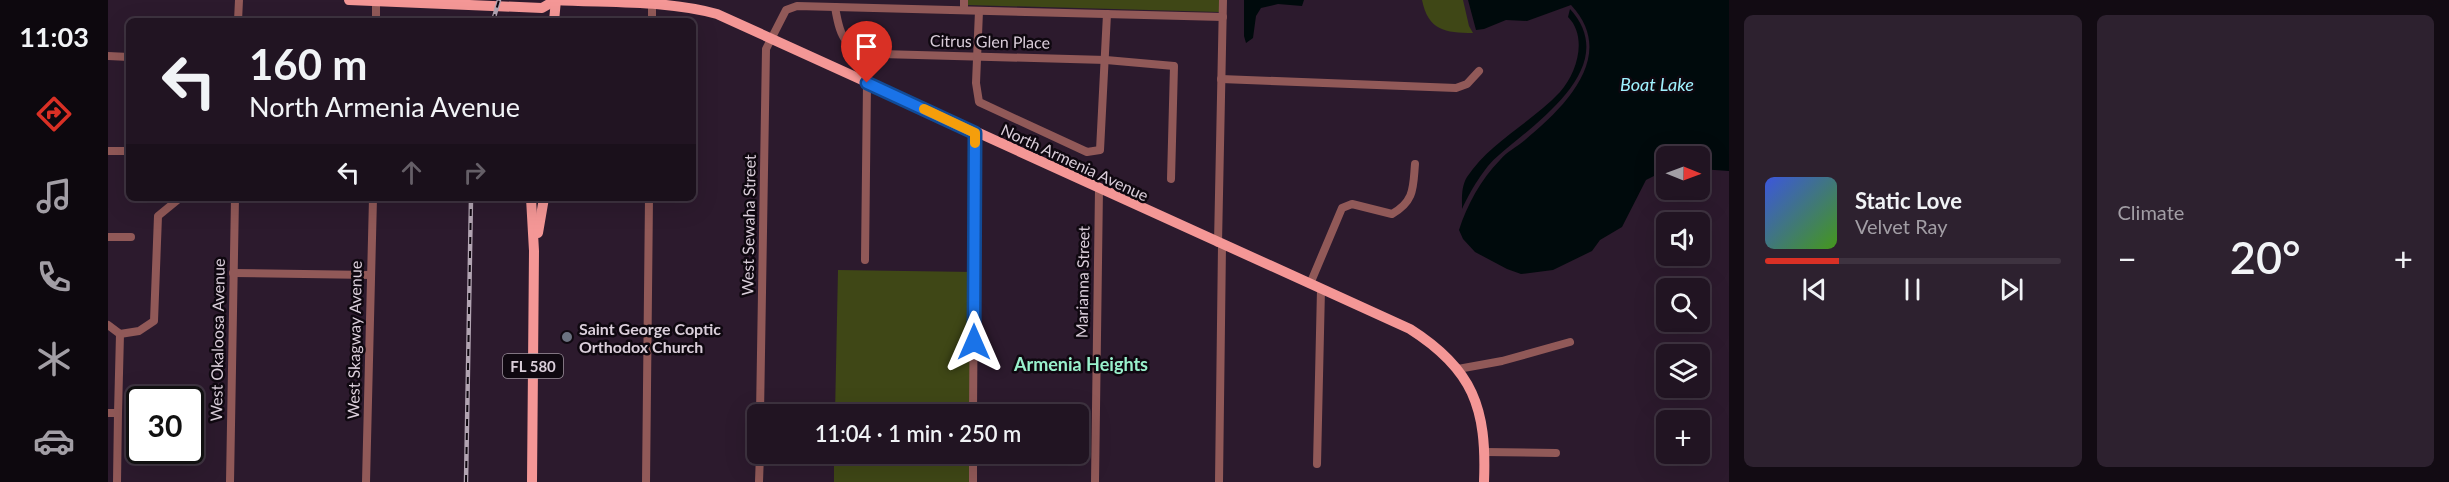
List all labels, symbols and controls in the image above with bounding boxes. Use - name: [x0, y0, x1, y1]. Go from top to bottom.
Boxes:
- text: 11:03: [19, 20, 89, 53]
- pin: [841, 21, 892, 83]
- icon: arrive: [850, 30, 883, 63]
- street label: Citrus Glen Place: [930, 30, 1050, 52]
- text: 160 m: [249, 39, 367, 89]
- icon: left: [150, 42, 228, 120]
- water label: Boat Lake: [1620, 73, 1694, 95]
- text: North Armenia Avenue: [249, 90, 520, 123]
- icon: directions: [33, 93, 75, 135]
- street label: North Armenia Avenue: [998, 119, 1152, 205]
- north arrow: [1656, 146, 1710, 200]
- map controls: [1656, 146, 1710, 464]
- street label: West Sewaha Street: [737, 154, 759, 296]
- icon: left: [332, 156, 365, 189]
- icon: ahead: [395, 156, 428, 189]
- icon: right: [458, 156, 491, 189]
- icon: music: [33, 175, 75, 217]
- text: Static Love: [1855, 187, 1962, 214]
- text: Climate: [2118, 200, 2184, 224]
- button: sound: [1656, 212, 1710, 266]
- text: Velvet Ray: [1855, 214, 1948, 238]
- street label: Marianna Street: [1072, 225, 1092, 338]
- text: 20°: [2230, 230, 2301, 284]
- text: −: [2118, 238, 2137, 278]
- text: +: [2394, 238, 2413, 278]
- icon: phone: [33, 256, 75, 298]
- street label: West Okaloosa Avenue: [206, 258, 228, 422]
- street label: West Skagway Avenue: [343, 261, 365, 419]
- icon: previous: [1798, 273, 1831, 306]
- icon: pause: [1896, 273, 1929, 306]
- icon: next: [1995, 273, 2028, 306]
- button: search: [1656, 278, 1710, 332]
- position arrow: [942, 310, 1006, 374]
- place label: Saint George Coptic Orthodox Church: [579, 319, 721, 356]
- marker: Saint George Coptic Orthodox Church: [560, 330, 574, 344]
- icon: climate: [33, 338, 75, 380]
- button: layers: [1656, 344, 1710, 398]
- district label: Armenia Heights: [1013, 353, 1148, 375]
- road number: FL 580: [503, 354, 563, 378]
- speed limit sign: 30: [126, 386, 204, 464]
- button: +: [1656, 410, 1710, 464]
- icon: car: [33, 420, 75, 462]
- text: 11:04 · 1 min · 250 m: [815, 420, 1021, 447]

